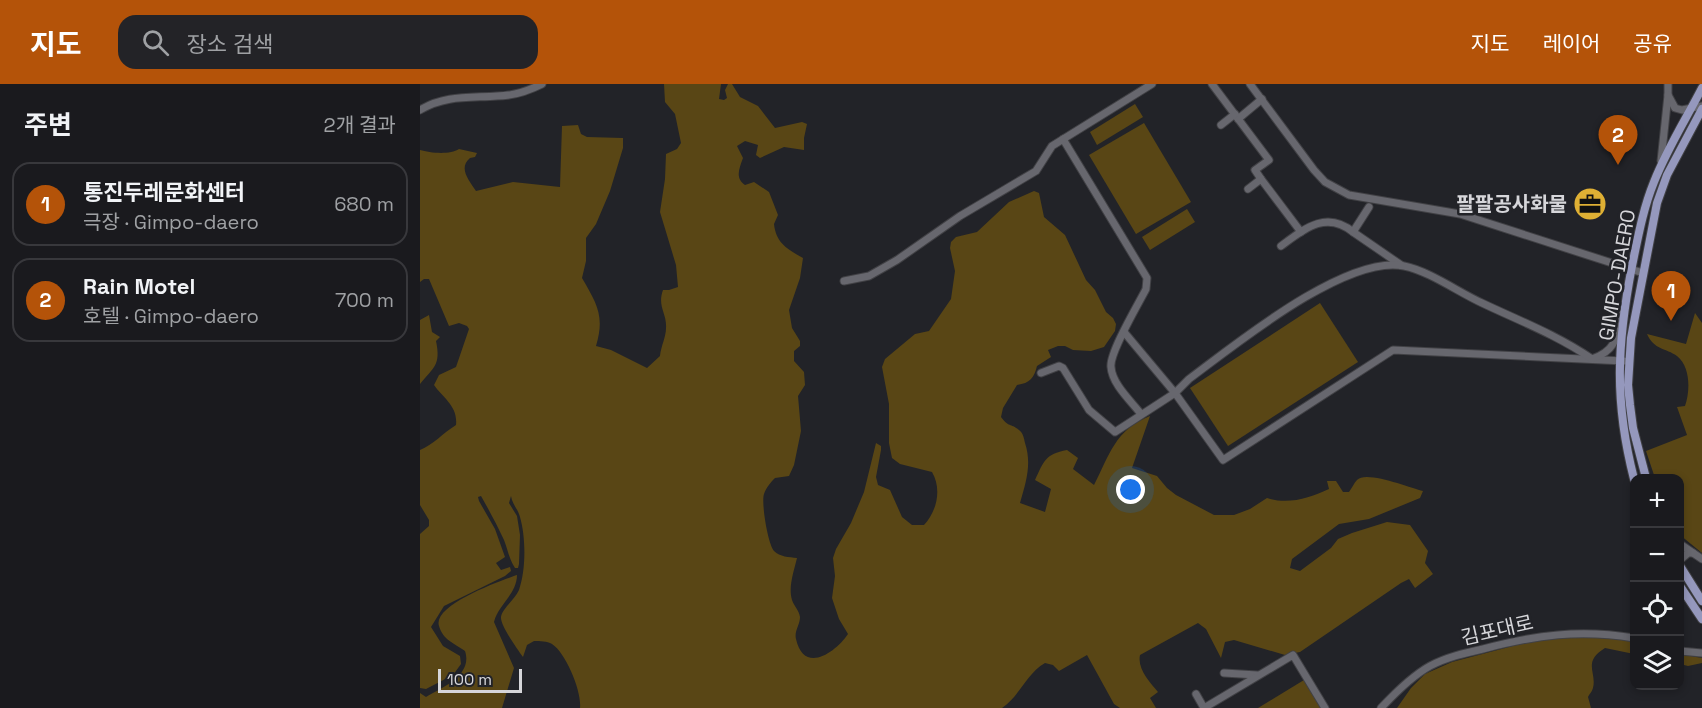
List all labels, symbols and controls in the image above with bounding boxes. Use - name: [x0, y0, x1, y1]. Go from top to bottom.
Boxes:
- search box: [118, 15, 538, 69]
- text: 지도: [30, 26, 82, 62]
- icon: search: [139, 26, 172, 59]
- text: 장소 검색: [187, 30, 273, 58]
- text: 지도: [1471, 30, 1509, 57]
- text: 레이어: [1542, 30, 1600, 57]
- text: 공유: [1633, 30, 1672, 57]
- text: 주변: [24, 108, 72, 142]
- text: 2개 결과: [324, 112, 396, 138]
- pin: 2: [1598, 116, 1638, 165]
- text: 통진두레문화센터: [83, 178, 245, 206]
- office icon: 팔팔공사화물: [1572, 186, 1608, 222]
- text: 1: [41, 191, 50, 217]
- text: 680 m: [334, 191, 394, 217]
- place label: 팔팔공사화물: [1457, 191, 1567, 217]
- street label: GIMPO-DAERO: [1593, 207, 1641, 343]
- text: 극장 · Gimpo-daero: [83, 209, 259, 235]
- text: Rain Motel: [83, 272, 195, 300]
- pin: 1: [1652, 272, 1690, 321]
- text: 2: [40, 287, 51, 313]
- text: 700 m: [335, 287, 394, 313]
- text: 호텔 · Gimpo-daero: [83, 303, 259, 329]
- map controls: [1630, 474, 1684, 690]
- button: +: [1630, 474, 1684, 528]
- your location: [1116, 475, 1145, 504]
- button: −: [1630, 528, 1684, 582]
- button: locate: [1630, 582, 1684, 636]
- street label: 김포대로: [1458, 609, 1536, 651]
- button: layers: [1630, 636, 1684, 690]
- scale bar: [438, 666, 522, 694]
- text: 100 m: [447, 669, 492, 690]

